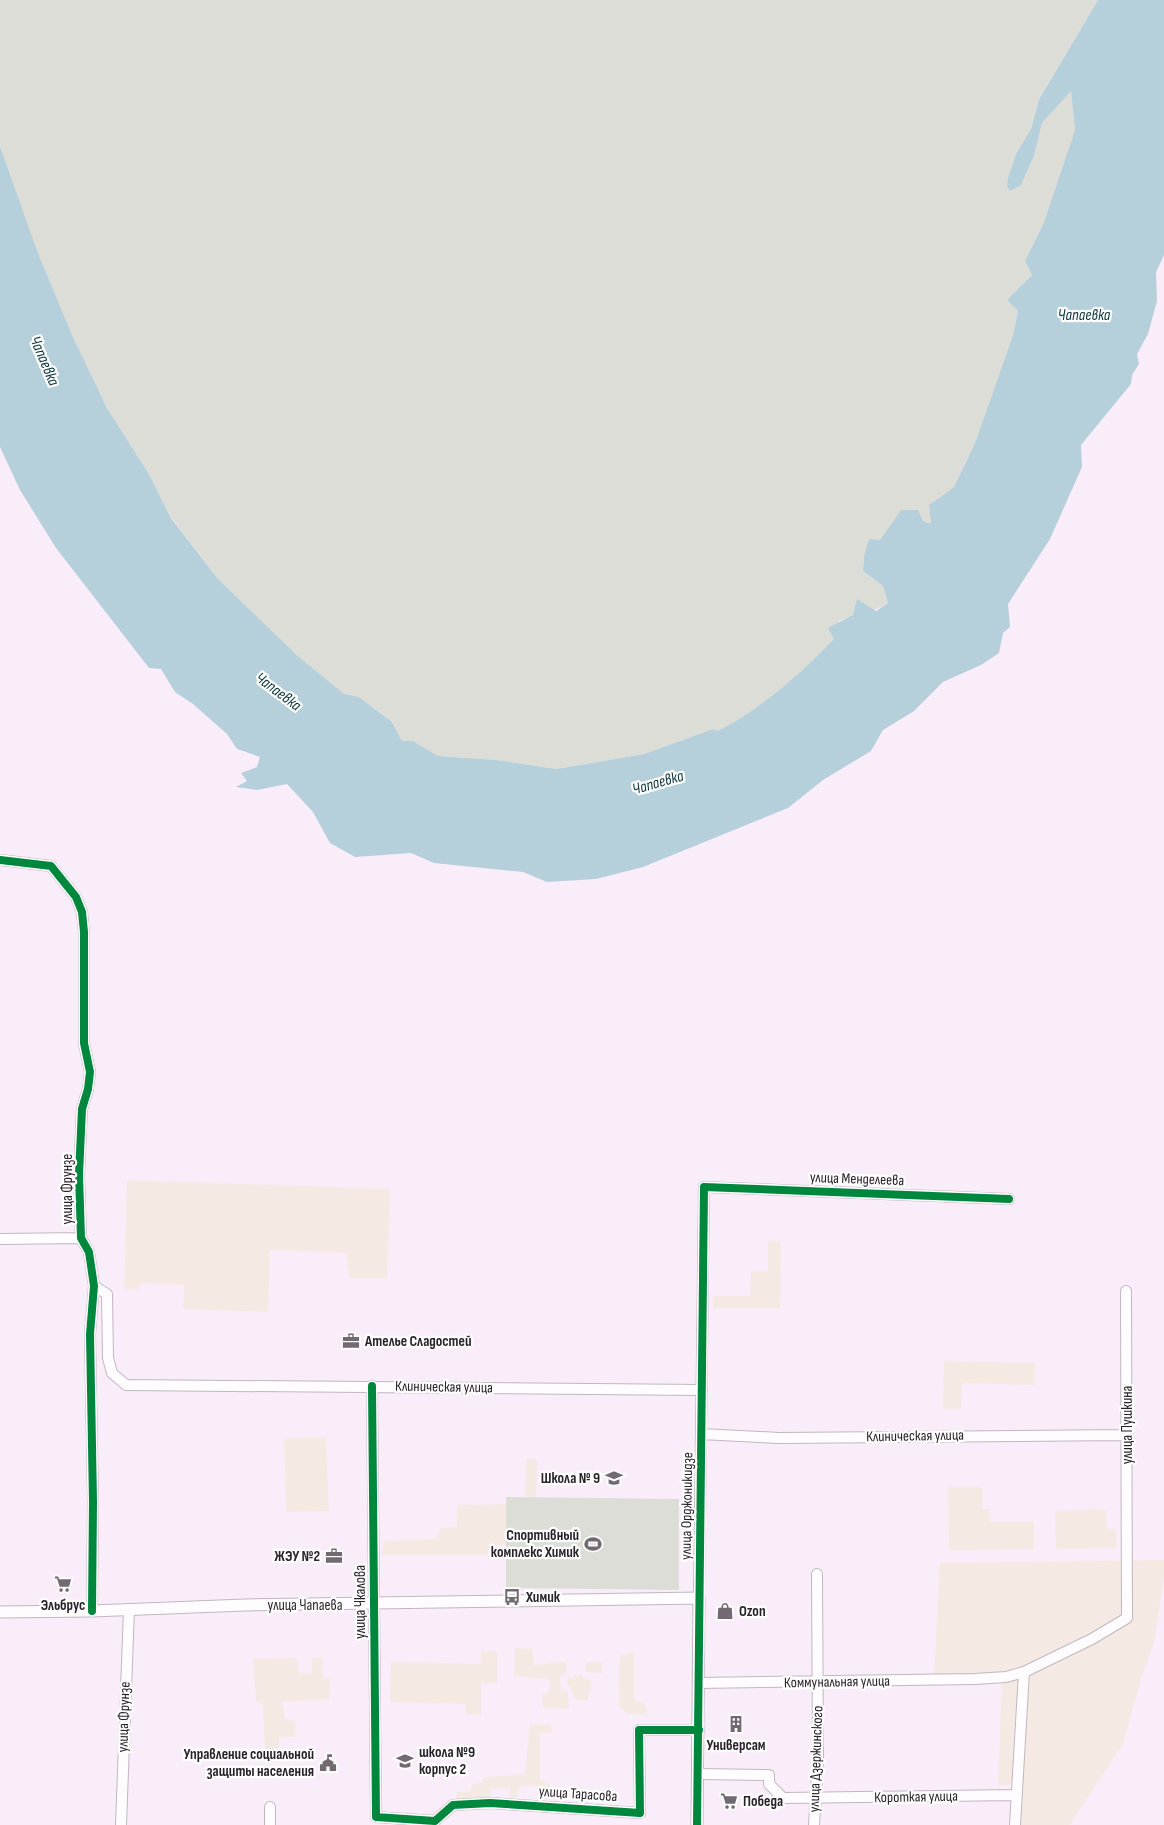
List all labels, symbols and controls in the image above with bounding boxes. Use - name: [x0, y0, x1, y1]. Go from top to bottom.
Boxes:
- water label: Чапаевка: [1058, 306, 1111, 325]
- water label: Чапаевка: [25, 333, 63, 389]
- water label: Чапаевка: [251, 669, 305, 716]
- water label: Чапаевка: [630, 767, 686, 799]
- street label: улица Фрунзе: [58, 1154, 77, 1224]
- street label: улица Менделеева: [809, 1168, 905, 1190]
- office icon: Ателье Сладостей: [341, 1331, 361, 1351]
- place label: Ателье Сладостей: [364, 1332, 471, 1351]
- street label: Клиническая улица: [395, 1377, 493, 1397]
- street label: улица Пушкина: [1118, 1386, 1137, 1464]
- street label: Клиническая улица: [866, 1426, 964, 1446]
- street label: улица Орджоникидзе: [677, 1452, 697, 1560]
- school or university icon: Школа № 9: [604, 1468, 624, 1488]
- place label: Школа № 9: [541, 1469, 600, 1488]
- place label: Спортивный комплекс Химик: [491, 1526, 580, 1562]
- sports icon: Спортивный комплекс Химик: [583, 1534, 603, 1554]
- office icon: ЖЭУ №2: [324, 1546, 344, 1566]
- place label: ЖЭУ №2: [274, 1547, 320, 1566]
- street label: улица Чкалова: [351, 1565, 370, 1639]
- supermarket icon: Эльбрус: [53, 1574, 73, 1594]
- bus stop icon: Химик: [502, 1587, 522, 1607]
- place label: Химик: [525, 1588, 561, 1607]
- place label: Эльбрус: [41, 1596, 85, 1615]
- street label: улица Чапаева: [268, 1596, 343, 1615]
- shop icon: Ozon: [715, 1601, 735, 1621]
- place label: Ozon: [739, 1602, 766, 1621]
- street label: Коммунальная улица: [784, 1672, 890, 1692]
- street label: улица Фрунзе: [113, 1681, 135, 1753]
- street label: улица Дзержинского: [805, 1705, 827, 1813]
- building icon: Универсам: [726, 1714, 746, 1734]
- place label: Универсам: [706, 1736, 766, 1755]
- place label: школа №9 корпус 2: [419, 1743, 475, 1779]
- place label: Управление социальной защиты населения: [184, 1745, 314, 1781]
- school or university icon: школа №9 корпус 2: [395, 1751, 415, 1771]
- public building icon: Управление социальной защиты населения: [318, 1753, 338, 1773]
- street label: улица Тарасова: [538, 1782, 618, 1806]
- street label: Короткая улица: [874, 1787, 958, 1807]
- supermarket icon: Победа: [719, 1791, 739, 1811]
- place label: Победа: [743, 1792, 783, 1811]

